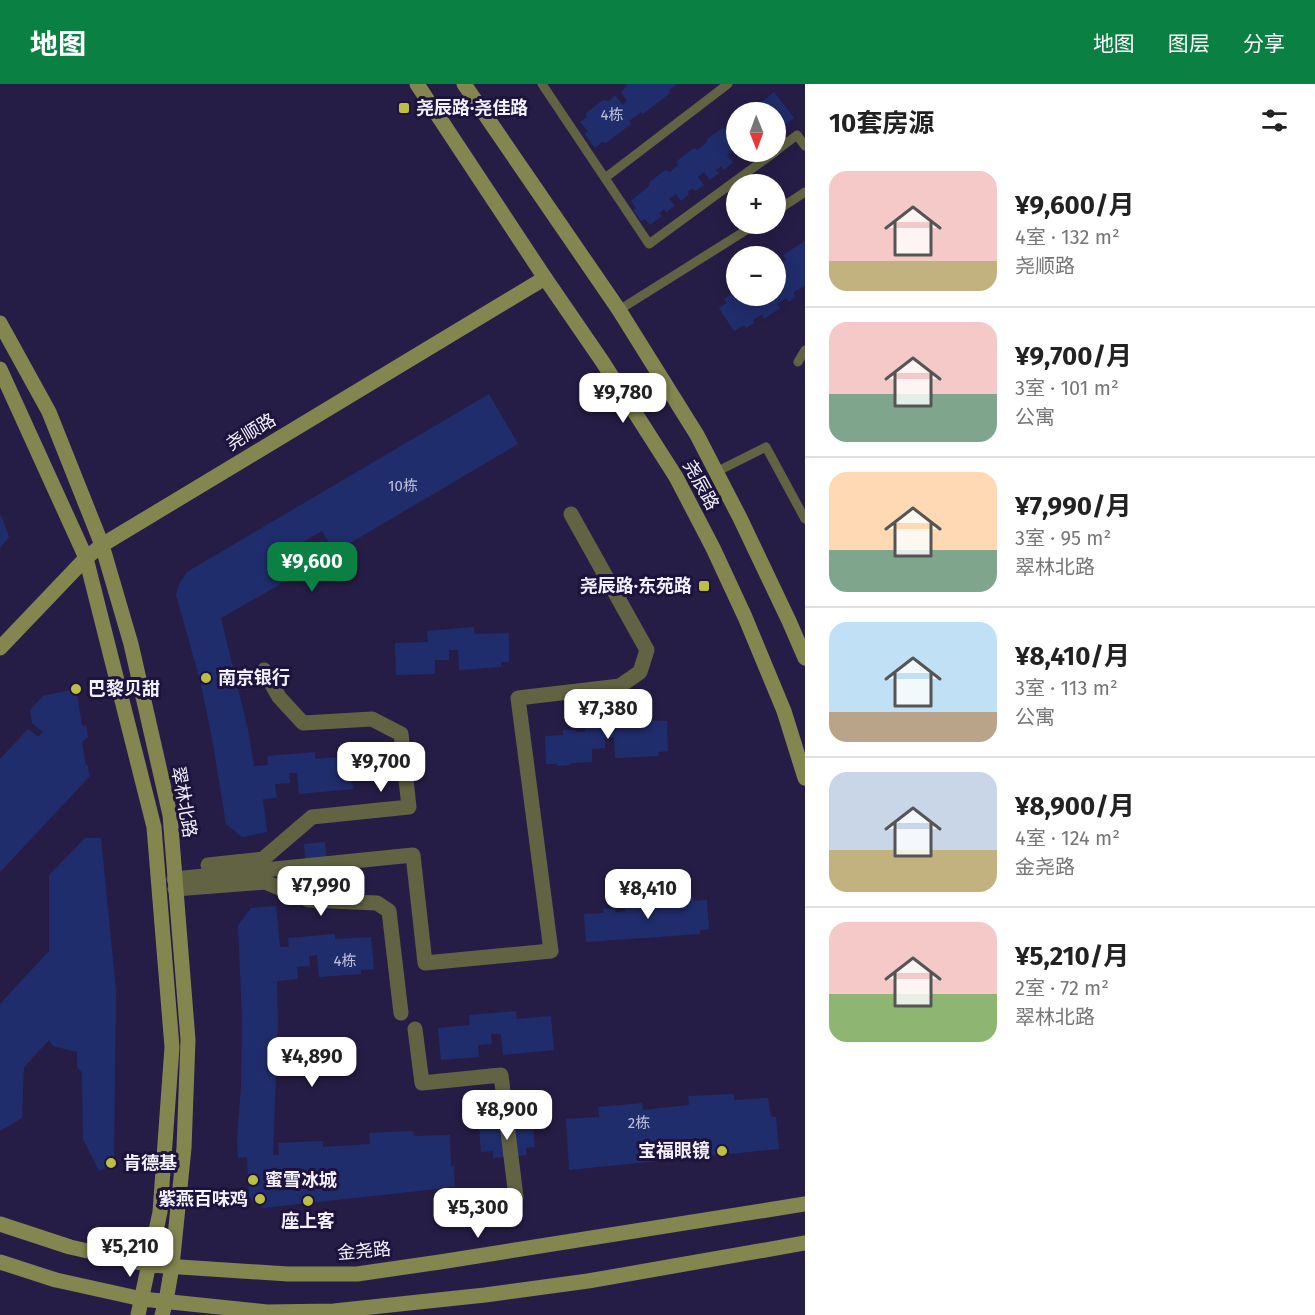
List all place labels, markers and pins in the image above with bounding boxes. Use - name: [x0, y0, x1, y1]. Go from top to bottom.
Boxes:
- place label: 尧辰路·尧佳路: [416, 97, 528, 119]
- marker: 尧辰路·尧佳路: [397, 101, 411, 115]
- pin: ¥9,780: [574, 373, 672, 424]
- pin: ¥9,600: [263, 542, 361, 593]
- place label: 尧辰路·东苑路: [580, 575, 692, 597]
- marker: 尧辰路·东苑路: [697, 579, 711, 593]
- place label: 南京银行: [218, 667, 290, 689]
- marker: 南京银行: [199, 671, 213, 685]
- place label: 巴黎贝甜: [88, 678, 160, 700]
- marker: 巴黎贝甜: [69, 682, 83, 696]
- pin: ¥7,380: [559, 689, 657, 740]
- pin: ¥9,700: [332, 742, 430, 793]
- pin: ¥7,990: [272, 866, 370, 917]
- pin: ¥8,410: [599, 869, 697, 920]
- pin: ¥4,890: [263, 1037, 361, 1088]
- pin: ¥8,900: [458, 1090, 556, 1141]
- place label: 宝福眼镜: [638, 1140, 710, 1162]
- marker: 宝福眼镜: [715, 1144, 729, 1158]
- place label: 肯德基: [123, 1152, 177, 1174]
- marker: 肯德基: [104, 1156, 118, 1170]
- place label: 蜜雪冰城: [265, 1169, 337, 1191]
- marker: 蜜雪冰城: [246, 1173, 260, 1187]
- place label: 紫燕百味鸡: [158, 1188, 248, 1210]
- pin: ¥5,300: [429, 1188, 527, 1239]
- marker: 紫燕百味鸡: [253, 1192, 267, 1206]
- marker: 座上客: [301, 1194, 315, 1208]
- place label: 座上客: [281, 1210, 335, 1232]
- pin: ¥5,210: [81, 1227, 179, 1278]

